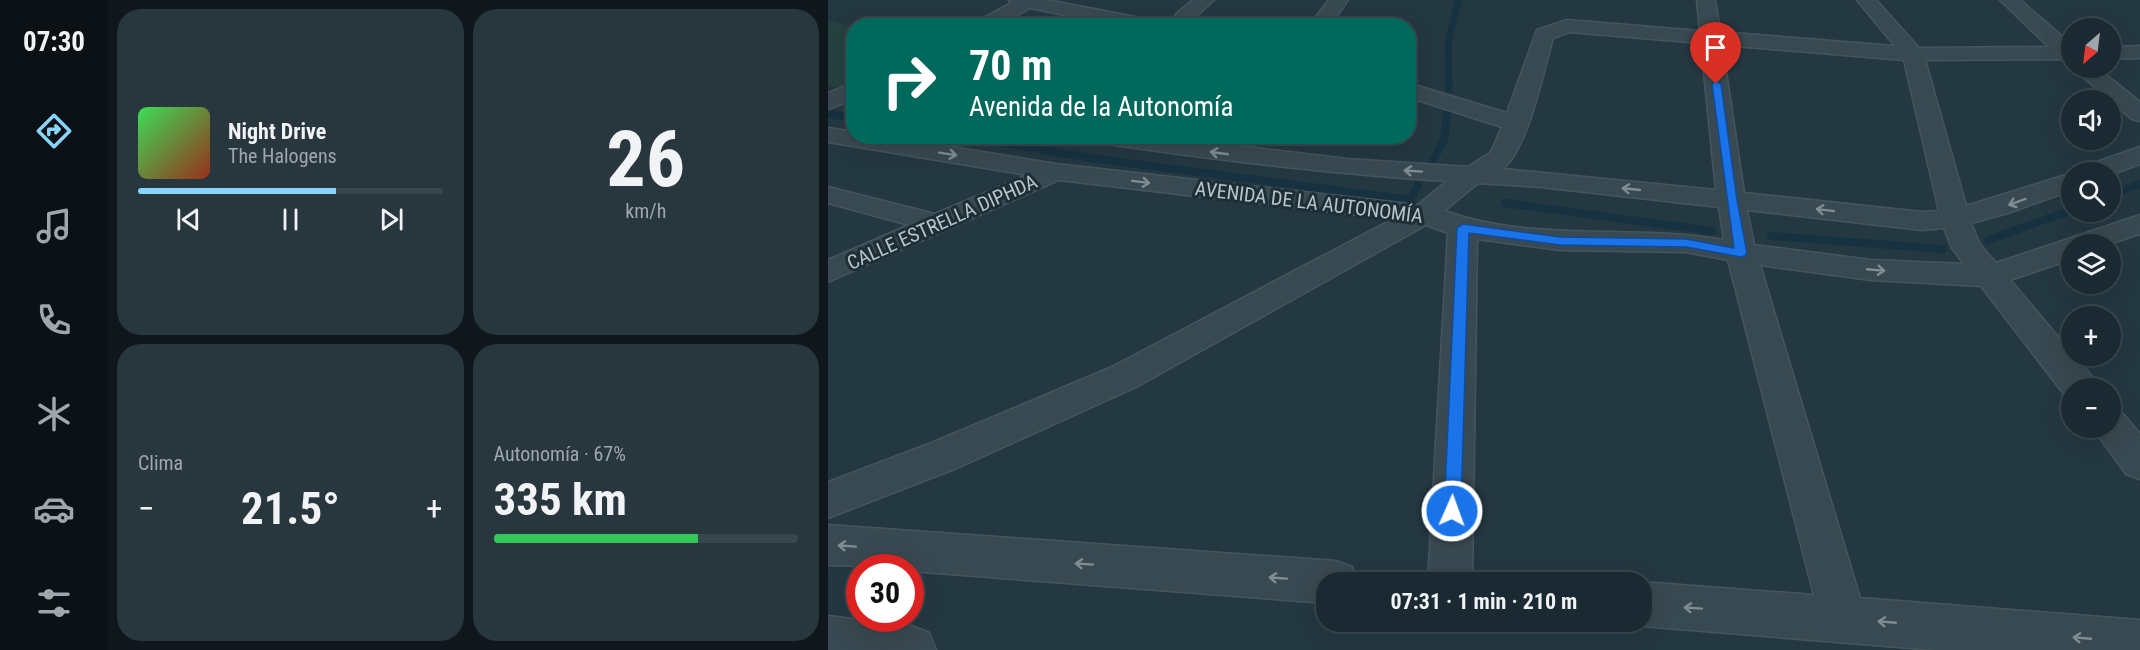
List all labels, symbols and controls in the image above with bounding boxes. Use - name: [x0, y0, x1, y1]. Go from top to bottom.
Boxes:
- north arrow: [2061, 18, 2121, 78]
- map controls: [2061, 18, 2121, 438]
- pin: [1690, 22, 1741, 84]
- text: 07:30: [23, 26, 85, 58]
- icon: arrive: [1699, 31, 1732, 64]
- text: 70 m: [969, 41, 1052, 90]
- icon: right: [870, 42, 948, 120]
- button: sound: [2061, 90, 2121, 150]
- text: Avenida de la Autonomía: [969, 91, 1233, 123]
- icon: directions: [33, 110, 75, 152]
- text: 26: [606, 114, 685, 205]
- text: Night Drive: [228, 119, 326, 144]
- text: The Halogens: [228, 144, 337, 168]
- one-way arrow: [1209, 147, 1229, 158]
- one-way arrow: [938, 149, 957, 160]
- button: search: [2061, 162, 2121, 222]
- one-way arrow: [1404, 166, 1423, 177]
- street label: CALLE ESTRELLA DIPHDA: [843, 169, 1041, 275]
- one-way arrow: [1130, 176, 1150, 187]
- street label: AVENIDA DE LA AUTONOMÍA: [1194, 176, 1425, 228]
- one-way arrow: [1622, 183, 1642, 194]
- one-way arrow: [2008, 197, 2027, 208]
- text: km/h: [625, 199, 666, 223]
- icon: previous: [172, 203, 205, 236]
- icon: pause: [274, 203, 307, 236]
- icon: next: [375, 203, 408, 236]
- one-way arrow: [1816, 204, 1835, 215]
- icon: music: [33, 205, 75, 247]
- button: layers: [2061, 234, 2121, 294]
- one-way arrow: [1865, 265, 1885, 276]
- icon: phone: [33, 299, 75, 341]
- button: +: [2061, 306, 2121, 366]
- button: −: [2061, 378, 2121, 438]
- icon: climate: [33, 393, 75, 435]
- text: Autonomía · 67%: [494, 442, 626, 466]
- text: Clima: [138, 451, 183, 475]
- text: 335 km: [494, 473, 627, 526]
- position arrow: [1420, 479, 1484, 543]
- text: 21.5°: [241, 482, 340, 535]
- icon: car: [33, 488, 75, 530]
- text: −: [138, 489, 155, 528]
- text: +: [426, 489, 442, 528]
- one-way arrow: [838, 541, 858, 552]
- speed limit sign: 30: [846, 554, 924, 632]
- one-way arrow: [1074, 558, 1094, 569]
- one-way arrow: [1269, 572, 1289, 583]
- icon: filters: [33, 582, 75, 624]
- text: 07:31 · 1 min · 210 m: [1391, 589, 1577, 614]
- one-way arrow: [1683, 602, 1703, 613]
- one-way arrow: [1878, 616, 1898, 627]
- one-way arrow: [2072, 632, 2092, 643]

